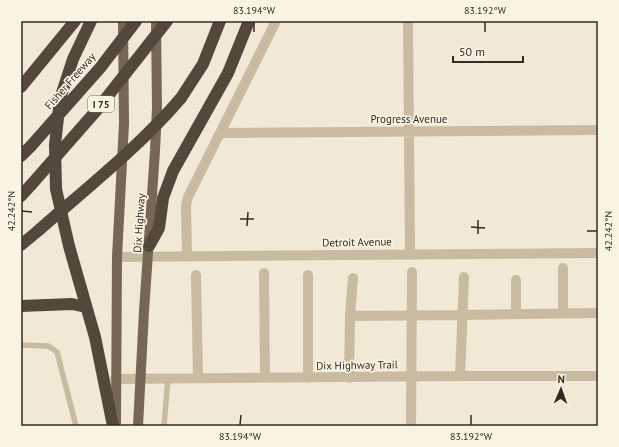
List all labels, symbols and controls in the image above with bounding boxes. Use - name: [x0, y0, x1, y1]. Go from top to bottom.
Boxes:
- text: 83.194°W: [233, 4, 276, 17]
- text: 83.192°W: [464, 4, 507, 17]
- scale bar: [453, 38, 523, 64]
- text: 50 m: [459, 44, 485, 59]
- street label: Fisher Freeway: [42, 49, 99, 112]
- road number: I 75: [88, 96, 114, 112]
- street label: Progress Avenue: [371, 112, 448, 126]
- text: 42.242°N: [5, 191, 18, 231]
- street label: Dix Highway: [130, 192, 148, 253]
- text: 42.242°N: [602, 211, 615, 251]
- street label: Detroit Avenue: [322, 234, 392, 250]
- street label: Dix Highway Trail: [316, 357, 399, 373]
- north arrow: [541, 369, 581, 409]
- text: N: [557, 372, 565, 386]
- text: 83.194°W: [219, 430, 262, 443]
- text: 83.192°W: [450, 430, 493, 443]

